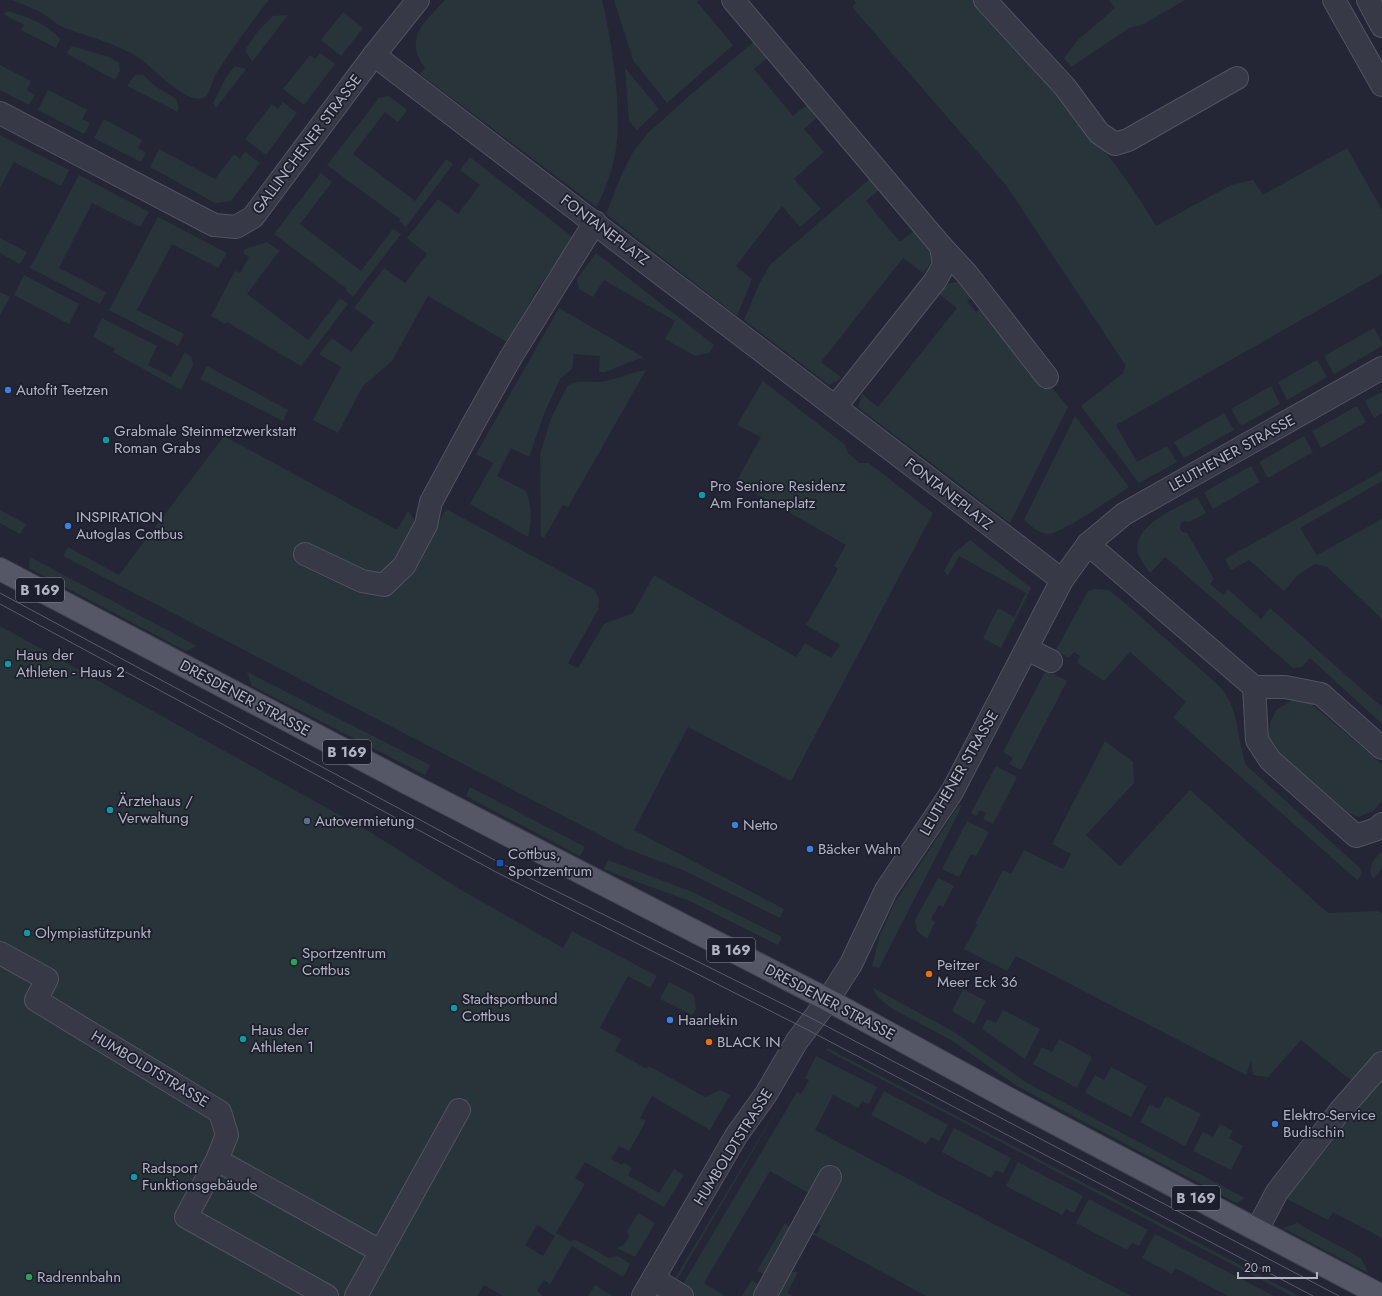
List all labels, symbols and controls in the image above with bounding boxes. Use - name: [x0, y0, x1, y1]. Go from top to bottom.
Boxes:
- street label: GALLINCHENER STRASSE: [247, 69, 367, 219]
- street label: FONTANEPLATZ: [556, 189, 654, 271]
- place label: Autofit Teetzen: [16, 379, 108, 401]
- marker: Autofit Teetzen: [3, 385, 13, 395]
- street label: LEUTHENER STRASSE: [1165, 409, 1299, 497]
- place label: Grabmale Steinmetzwerkstatt Roman Grabs: [114, 420, 297, 459]
- marker: Grabmale Steinmetzwerkstatt Roman Grabs: [101, 435, 111, 445]
- street label: FONTANEPLATZ: [900, 453, 998, 535]
- place label: Pro Seniore Residenz Am Fontaneplatz: [710, 475, 846, 514]
- marker: Pro Seniore Residenz Am Fontaneplatz: [697, 490, 707, 500]
- place label: INSPIRATION Autoglas Cottbus: [76, 506, 183, 545]
- marker: INSPIRATION Autoglas Cottbus: [63, 521, 73, 531]
- road number: B 169: [16, 578, 64, 602]
- place label: Haus der Athleten - Haus 2: [16, 644, 125, 683]
- street label: DRESDENER STRASSE: [176, 654, 314, 742]
- marker: Haus der Athleten - Haus 2: [3, 659, 13, 669]
- street label: LEUTHENER STRASSE: [914, 706, 1004, 840]
- road number: B 169: [323, 740, 371, 764]
- place label: Ärztehaus / Verwaltung: [118, 790, 193, 829]
- marker: Ärztehaus / Verwaltung: [105, 805, 115, 815]
- place label: Autovermietung: [315, 810, 415, 832]
- place label: Netto: [743, 814, 778, 836]
- marker: Autovermietung: [302, 816, 312, 826]
- marker: Netto: [730, 820, 740, 830]
- place label: Bäcker Wahn: [818, 838, 901, 860]
- place label: Cottbus, Sportzentrum: [508, 843, 592, 882]
- marker: Bäcker Wahn: [805, 844, 815, 854]
- marker: Cottbus, Sportzentrum: [495, 858, 505, 868]
- place label: Olympiastützpunkt: [35, 922, 151, 944]
- marker: Olympiastützpunkt: [22, 928, 32, 938]
- road number: B 169: [707, 938, 755, 962]
- place label: Sportzentrum Cottbus: [302, 942, 386, 981]
- place label: Peitzer Meer Eck 36: [937, 954, 1018, 993]
- marker: Sportzentrum Cottbus: [289, 957, 299, 967]
- street label: DRESDENER STRASSE: [761, 958, 899, 1046]
- marker: Peitzer Meer Eck 36: [924, 969, 934, 979]
- place label: Stadtsportbund Cottbus: [462, 988, 558, 1027]
- marker: Stadtsportbund Cottbus: [449, 1003, 459, 1013]
- place label: Haarlekin: [678, 1009, 738, 1031]
- marker: Haarlekin: [665, 1015, 675, 1025]
- place label: Haus der Athleten 1: [251, 1019, 314, 1058]
- street label: HUMBOLDTSTRASSE: [87, 1025, 213, 1113]
- place label: BLACK IN: [717, 1031, 781, 1053]
- marker: Haus der Athleten 1: [238, 1034, 248, 1044]
- marker: BLACK IN: [704, 1037, 714, 1047]
- street label: HUMBOLDTSTRASSE: [688, 1084, 778, 1210]
- place label: Elektro-Service Budischin: [1283, 1104, 1376, 1143]
- marker: Elektro-Service Budischin: [1270, 1119, 1280, 1129]
- place label: Radsport Funktionsgebäude: [142, 1157, 258, 1196]
- marker: Radsport Funktionsgebäude: [129, 1172, 139, 1182]
- road number: B 169: [1172, 1186, 1220, 1210]
- scale bar: [1238, 1254, 1317, 1280]
- text: 20 m: [1244, 1259, 1271, 1277]
- place label: Radrennbahn: [37, 1266, 121, 1288]
- marker: Radrennbahn: [24, 1272, 34, 1282]

